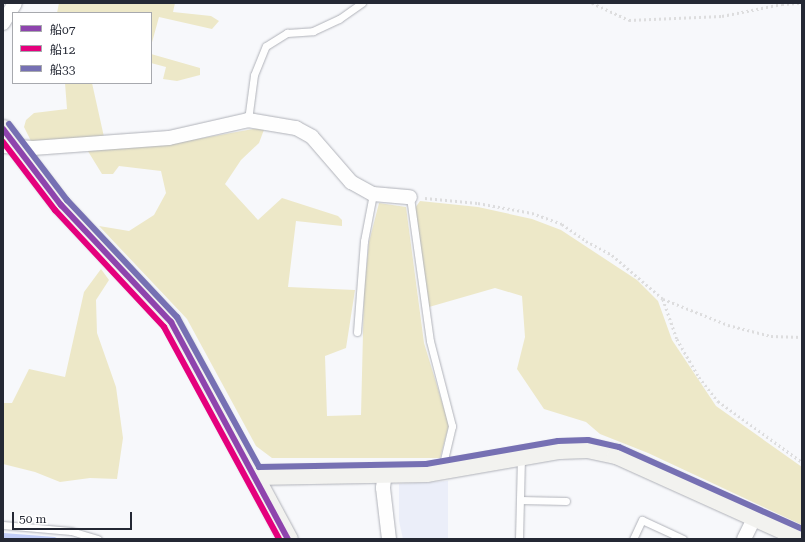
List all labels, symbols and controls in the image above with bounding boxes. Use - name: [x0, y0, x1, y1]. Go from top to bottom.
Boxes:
- legend: [12, 12, 152, 84]
- text: 船07: [50, 23, 75, 37]
- text: 船12: [50, 43, 75, 57]
- text: 船33: [50, 63, 75, 77]
- scale bar: [14, 504, 134, 530]
- text: 50 m: [19, 512, 46, 526]

